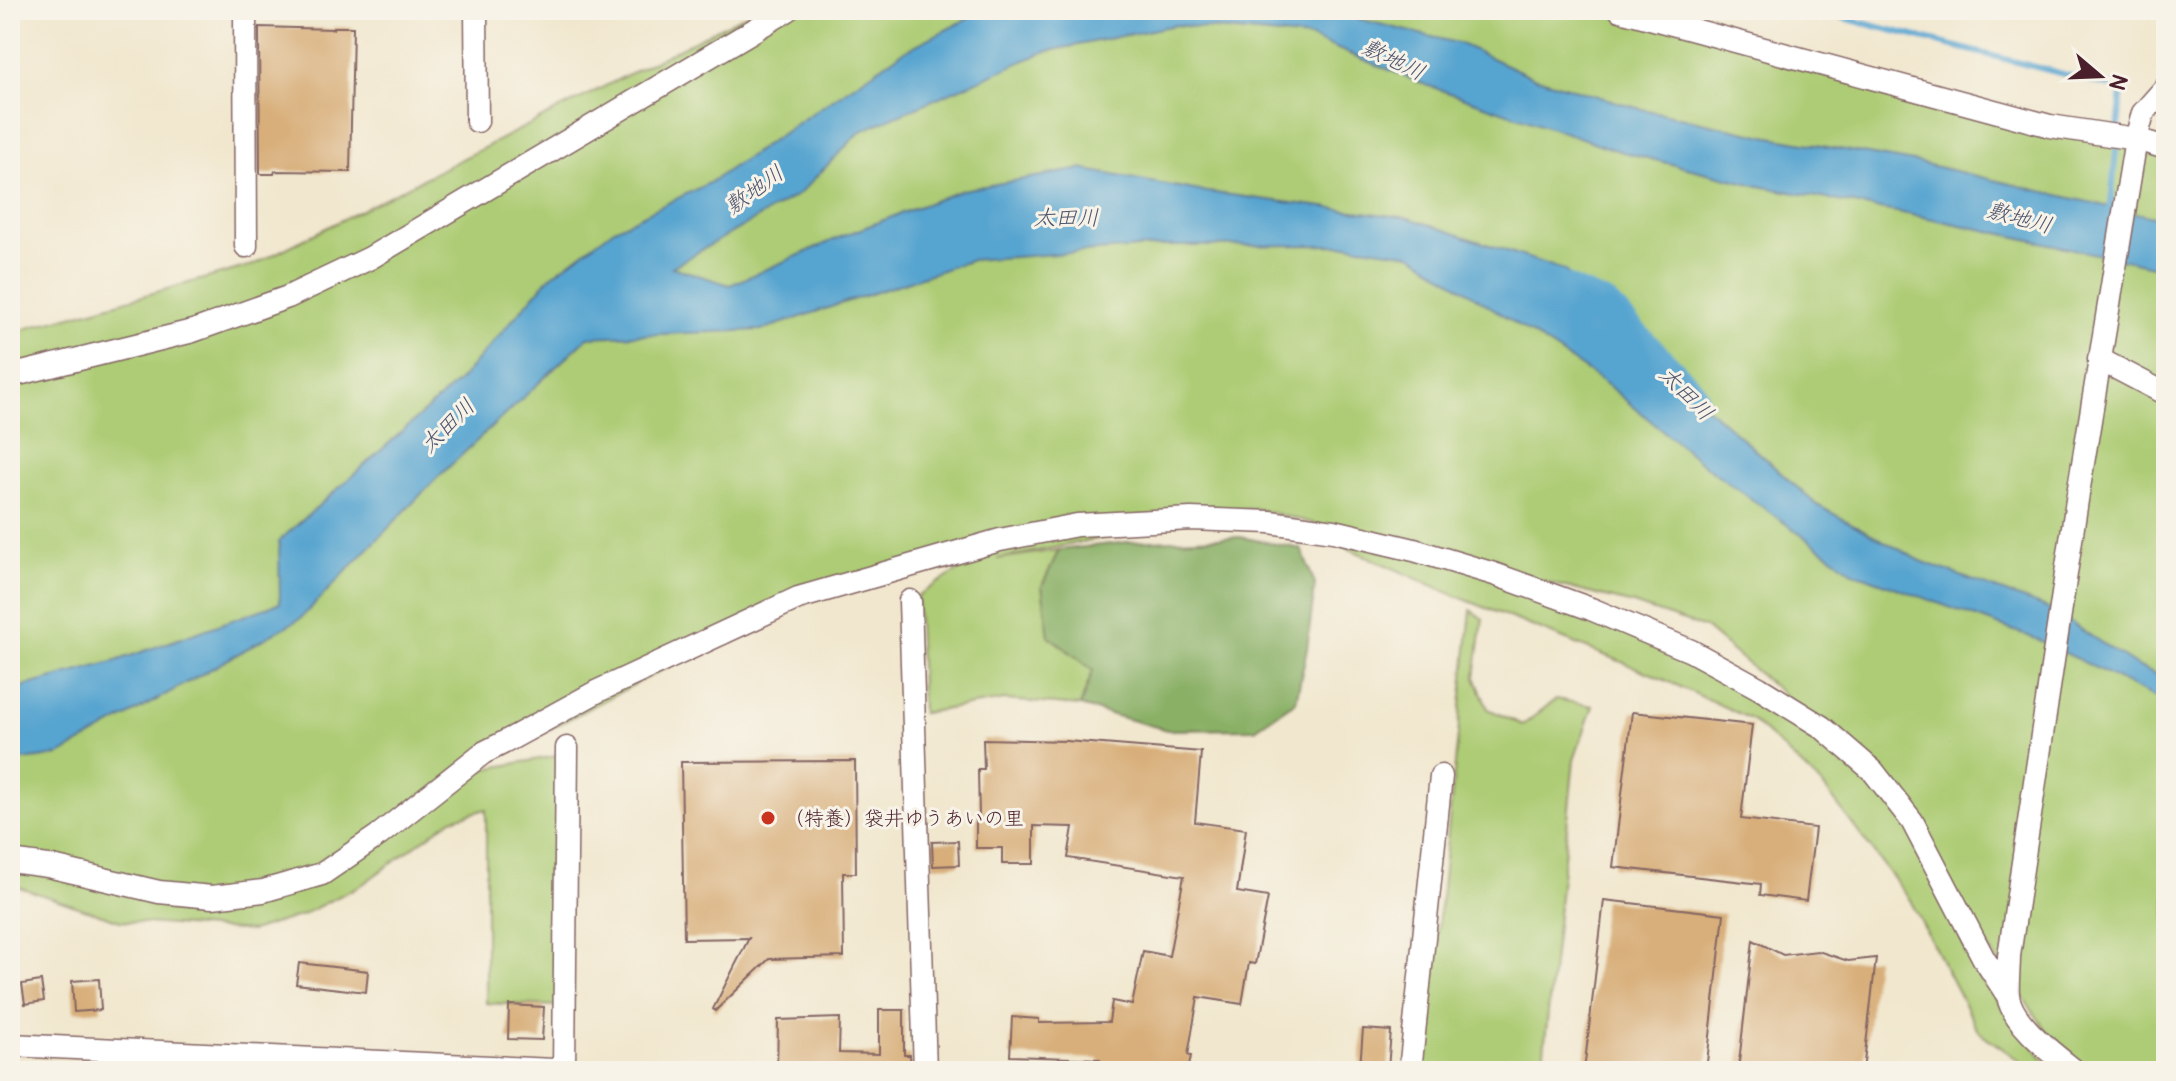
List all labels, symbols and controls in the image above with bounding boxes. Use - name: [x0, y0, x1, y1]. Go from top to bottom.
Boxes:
- water label: 敷地川: [1358, 33, 1429, 87]
- north arrow: [2060, 36, 2140, 116]
- text: N: [2102, 71, 2134, 94]
- water label: 敷地川: [720, 159, 790, 221]
- water label: 敷地川: [1984, 196, 2055, 240]
- water label: 太田川: [1033, 204, 1099, 232]
- water label: 太田川: [1653, 360, 1720, 427]
- water label: 太田川: [414, 392, 481, 459]
- place label: （特養）袋井ゆうあいの里: [784, 806, 1024, 831]
- marker: （特養）袋井ゆうあいの里: [759, 809, 777, 827]

